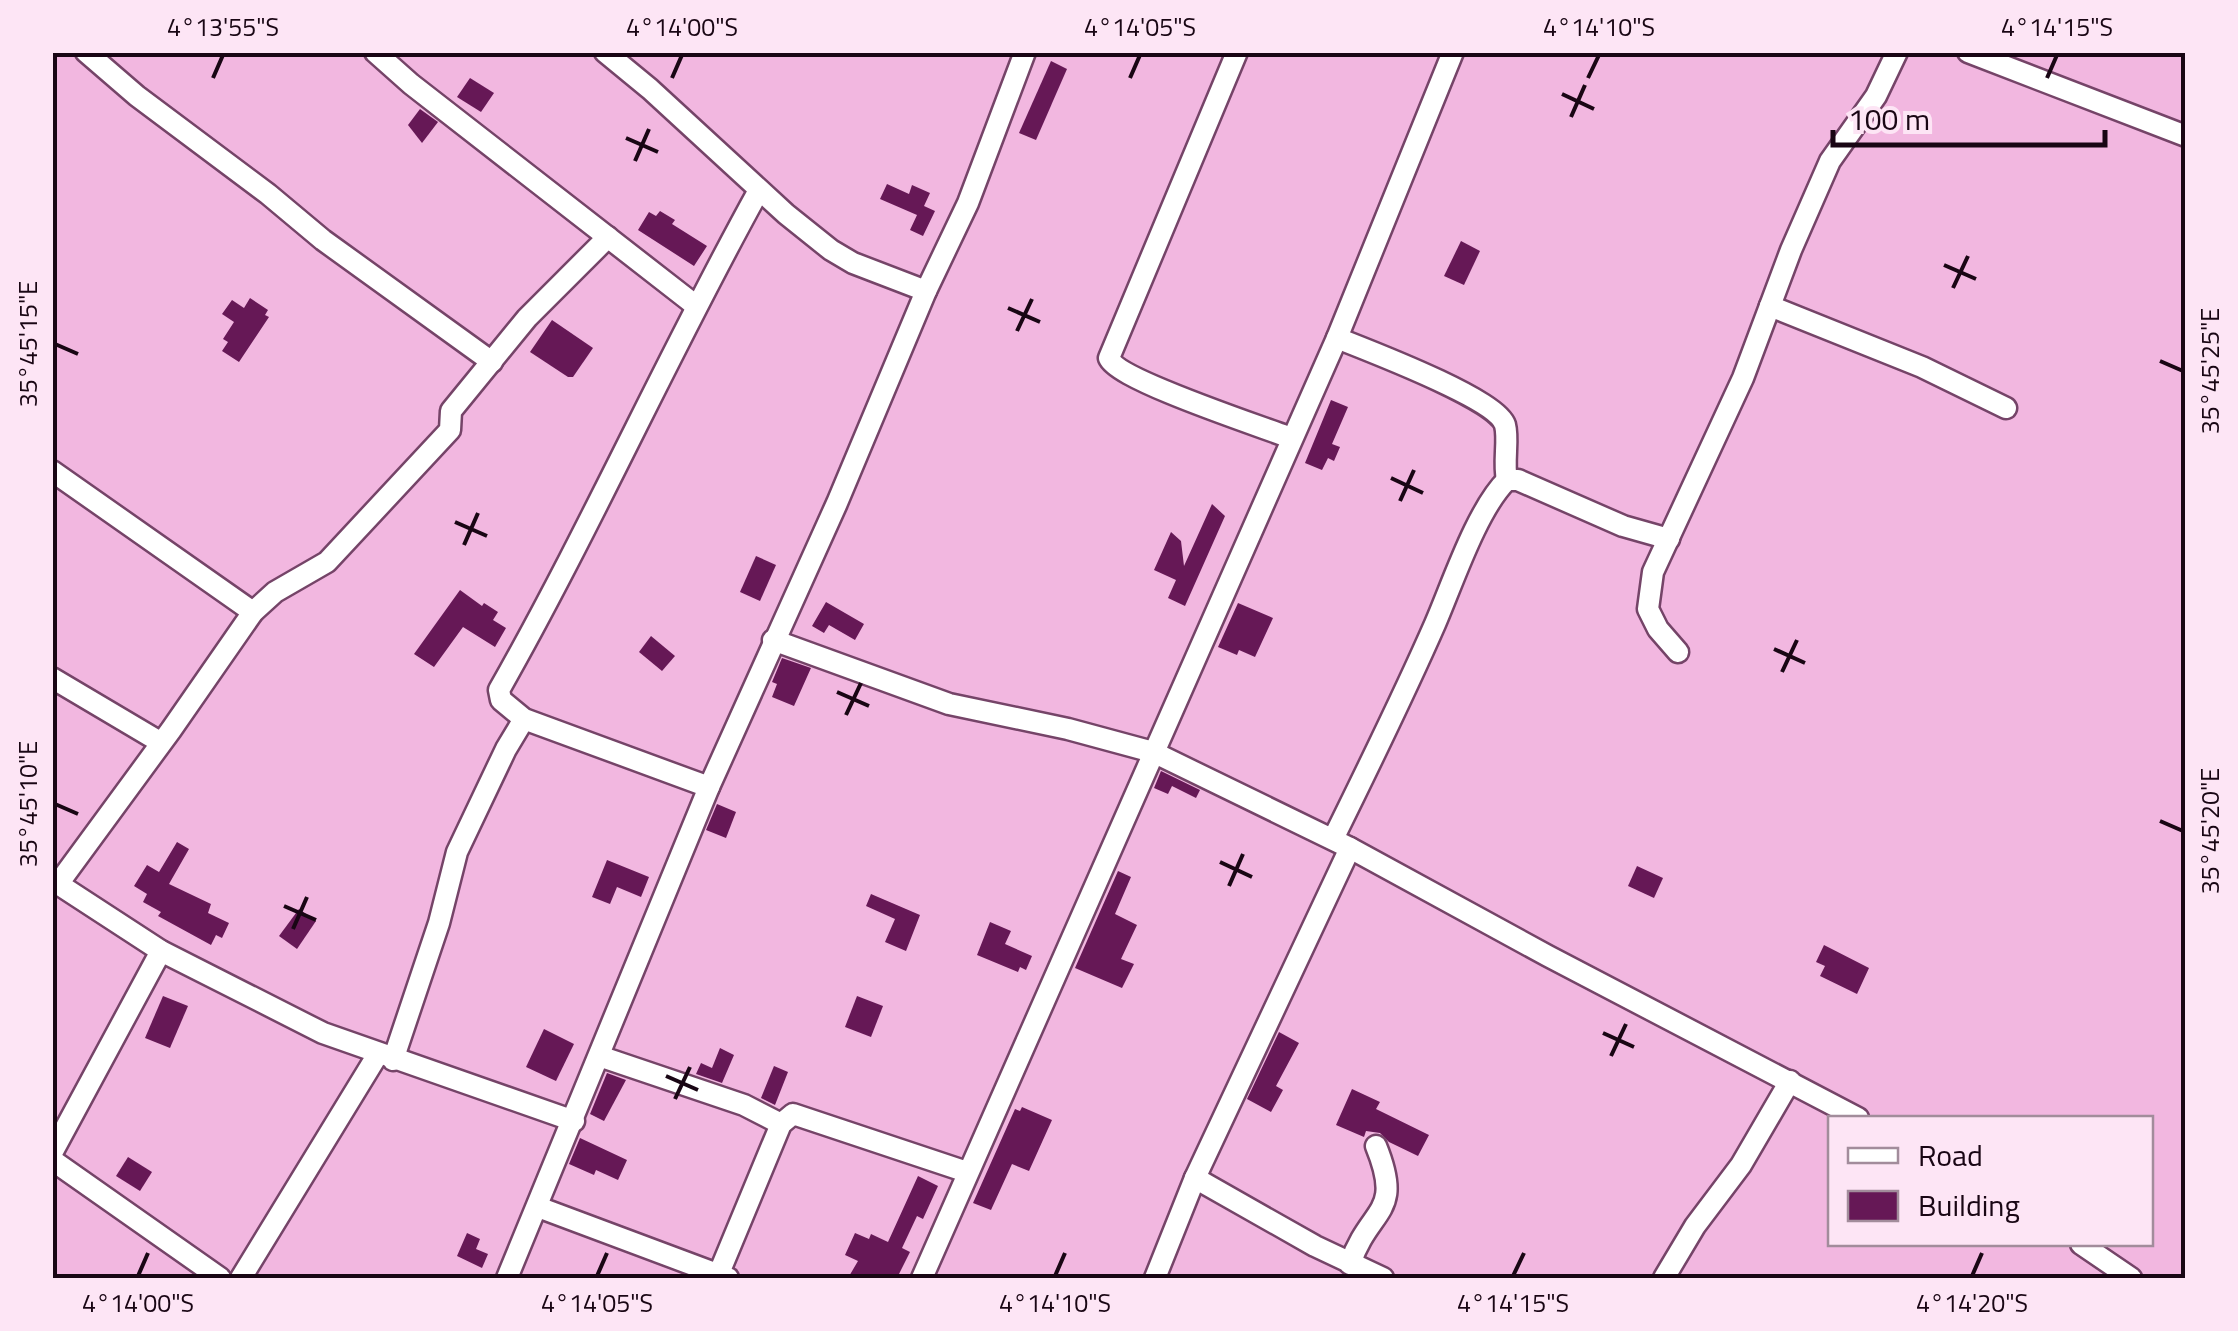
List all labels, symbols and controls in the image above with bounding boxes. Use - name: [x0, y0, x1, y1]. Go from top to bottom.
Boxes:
- text: 4°13'55"S: [167, 8, 279, 46]
- text: 4°14'00"S: [626, 8, 738, 46]
- text: 4°14'05"S: [1084, 8, 1196, 46]
- text: 4°14'10"S: [1543, 8, 1655, 46]
- text: 4°14'15"S: [2001, 8, 2113, 46]
- scale bar: [1833, 85, 2106, 147]
- text: 100 m: [1848, 96, 1930, 142]
- text: 35°45'15"E: [9, 281, 47, 407]
- text: 35°45'25"E: [2191, 308, 2229, 434]
- text: 35°45'10"E: [9, 741, 47, 867]
- text: 35°45'20"E: [2191, 768, 2229, 894]
- legend: [1828, 1116, 2153, 1246]
- text: Road: [1918, 1132, 1983, 1178]
- text: Building: [1918, 1182, 2020, 1228]
- text: 4°14'00"S: [82, 1284, 194, 1322]
- text: 4°14'05"S: [541, 1284, 653, 1322]
- text: 4°14'10"S: [999, 1284, 1111, 1322]
- text: 4°14'15"S: [1457, 1284, 1569, 1322]
- text: 4°14'20"S: [1916, 1284, 2028, 1322]

